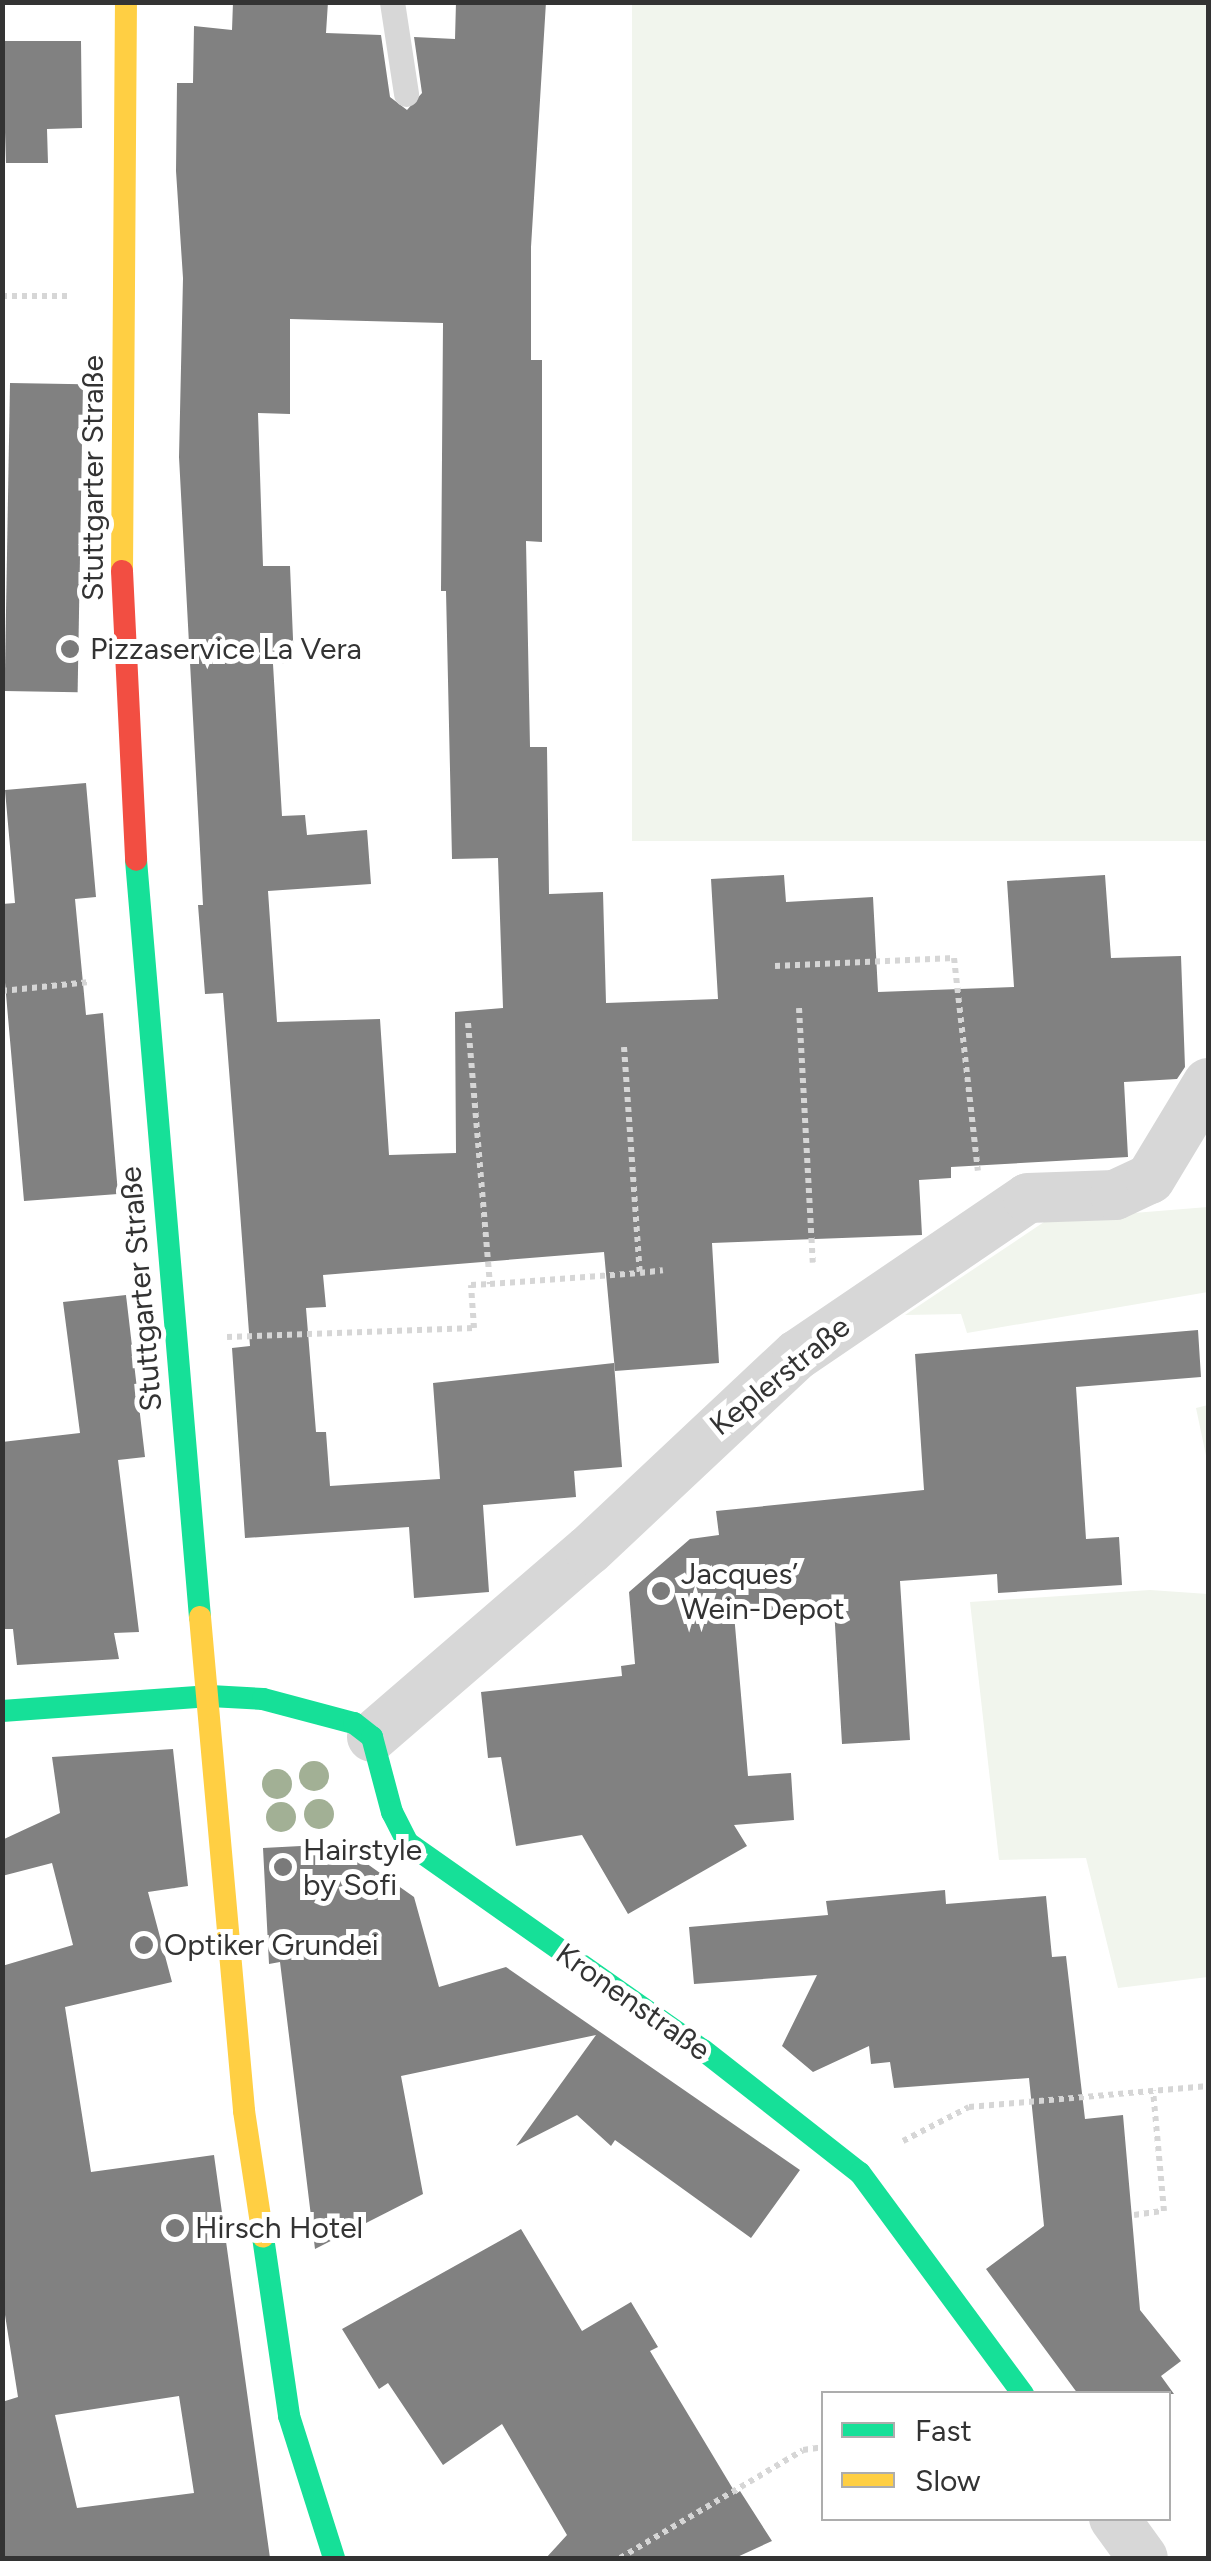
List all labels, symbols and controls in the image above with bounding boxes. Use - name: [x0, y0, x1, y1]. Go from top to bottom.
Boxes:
- street label: Stuttgarter Straße: [75, 355, 111, 601]
- place label: Pizzaservice La Vera: [90, 631, 362, 667]
- marker: Pizzaservice La Vera: [59, 638, 81, 660]
- street label: Stuttgarter Straße: [112, 1165, 170, 1413]
- street label: Keplerstraße: [703, 1309, 857, 1443]
- place label: Jacques’ Wein-Depot: [681, 1556, 845, 1626]
- marker: Jacques’ Wein-Depot: [650, 1580, 672, 1602]
- place label: Hairstyle by Sofi: [303, 1832, 422, 1902]
- marker: Hairstyle by Sofi: [272, 1856, 294, 1878]
- place label: Optiker Grundei: [164, 1927, 379, 1963]
- marker: Optiker Grundei: [133, 1934, 155, 1956]
- street label: Kronenstraße: [549, 1936, 717, 2068]
- place label: Hirsch Hotel: [195, 2210, 363, 2246]
- marker: Hirsch Hotel: [164, 2217, 186, 2239]
- legend: [821, 2391, 1171, 2521]
- text: Fast: [915, 2412, 972, 2449]
- text: Slow: [915, 2462, 981, 2499]

